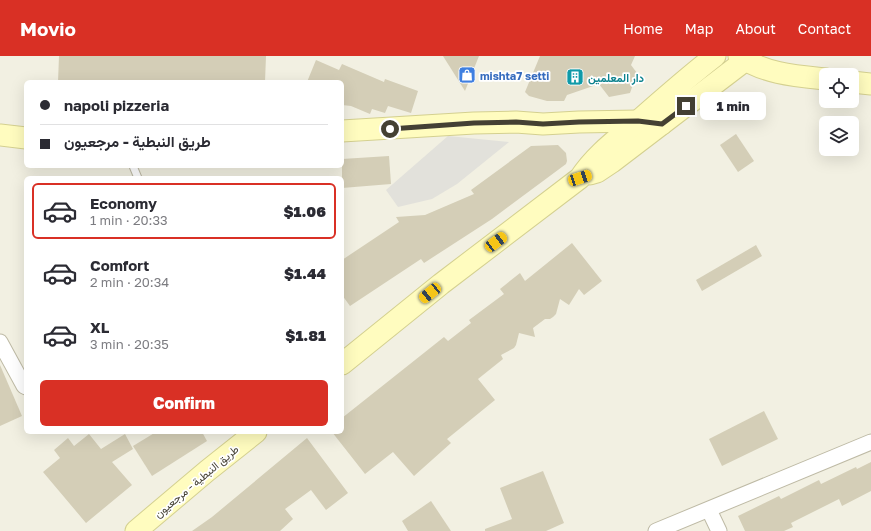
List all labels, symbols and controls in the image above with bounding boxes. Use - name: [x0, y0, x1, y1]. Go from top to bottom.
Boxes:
- text: Movio: [20, 17, 76, 40]
- text: Home: [623, 20, 663, 37]
- text: Map: [685, 20, 713, 37]
- text: About: [735, 20, 776, 37]
- text: Contact: [798, 20, 851, 37]
- shop icon: mishta7 setti: [457, 65, 477, 85]
- building icon: دار المعلمين: [565, 67, 585, 87]
- map controls: [819, 68, 859, 156]
- button: locate: [819, 68, 859, 108]
- place label: mishta7 setti: [480, 69, 549, 82]
- place label: دار المعلمين: [588, 71, 645, 85]
- callout: 1 min: [700, 92, 766, 120]
- text: napoli pizzeria: [64, 96, 169, 114]
- route end: [677, 97, 695, 115]
- text: 1 min: [716, 98, 750, 114]
- button: layers: [819, 116, 859, 156]
- route start: [381, 120, 399, 138]
- text: طريق النبطية - مرجعيون: [64, 132, 211, 150]
- car: [567, 169, 593, 187]
- icon: car: [42, 193, 78, 229]
- text: Economy: [90, 194, 157, 212]
- text: $1.06: [283, 202, 326, 220]
- text: 1 min · 20:33: [90, 212, 168, 228]
- car: [483, 230, 509, 254]
- icon: car: [42, 255, 78, 291]
- text: Comfort: [90, 256, 149, 274]
- text: $1.44: [284, 264, 326, 282]
- text: 2 min · 20:34: [90, 274, 169, 290]
- car: [417, 281, 443, 305]
- icon: car: [42, 317, 78, 353]
- text: XL: [90, 318, 109, 336]
- text: $1.81: [285, 326, 326, 344]
- text: 3 min · 20:35: [90, 336, 169, 352]
- button: Confirm: [40, 380, 328, 426]
- street label: طريق النبطية - مرجعيون: [151, 442, 241, 521]

